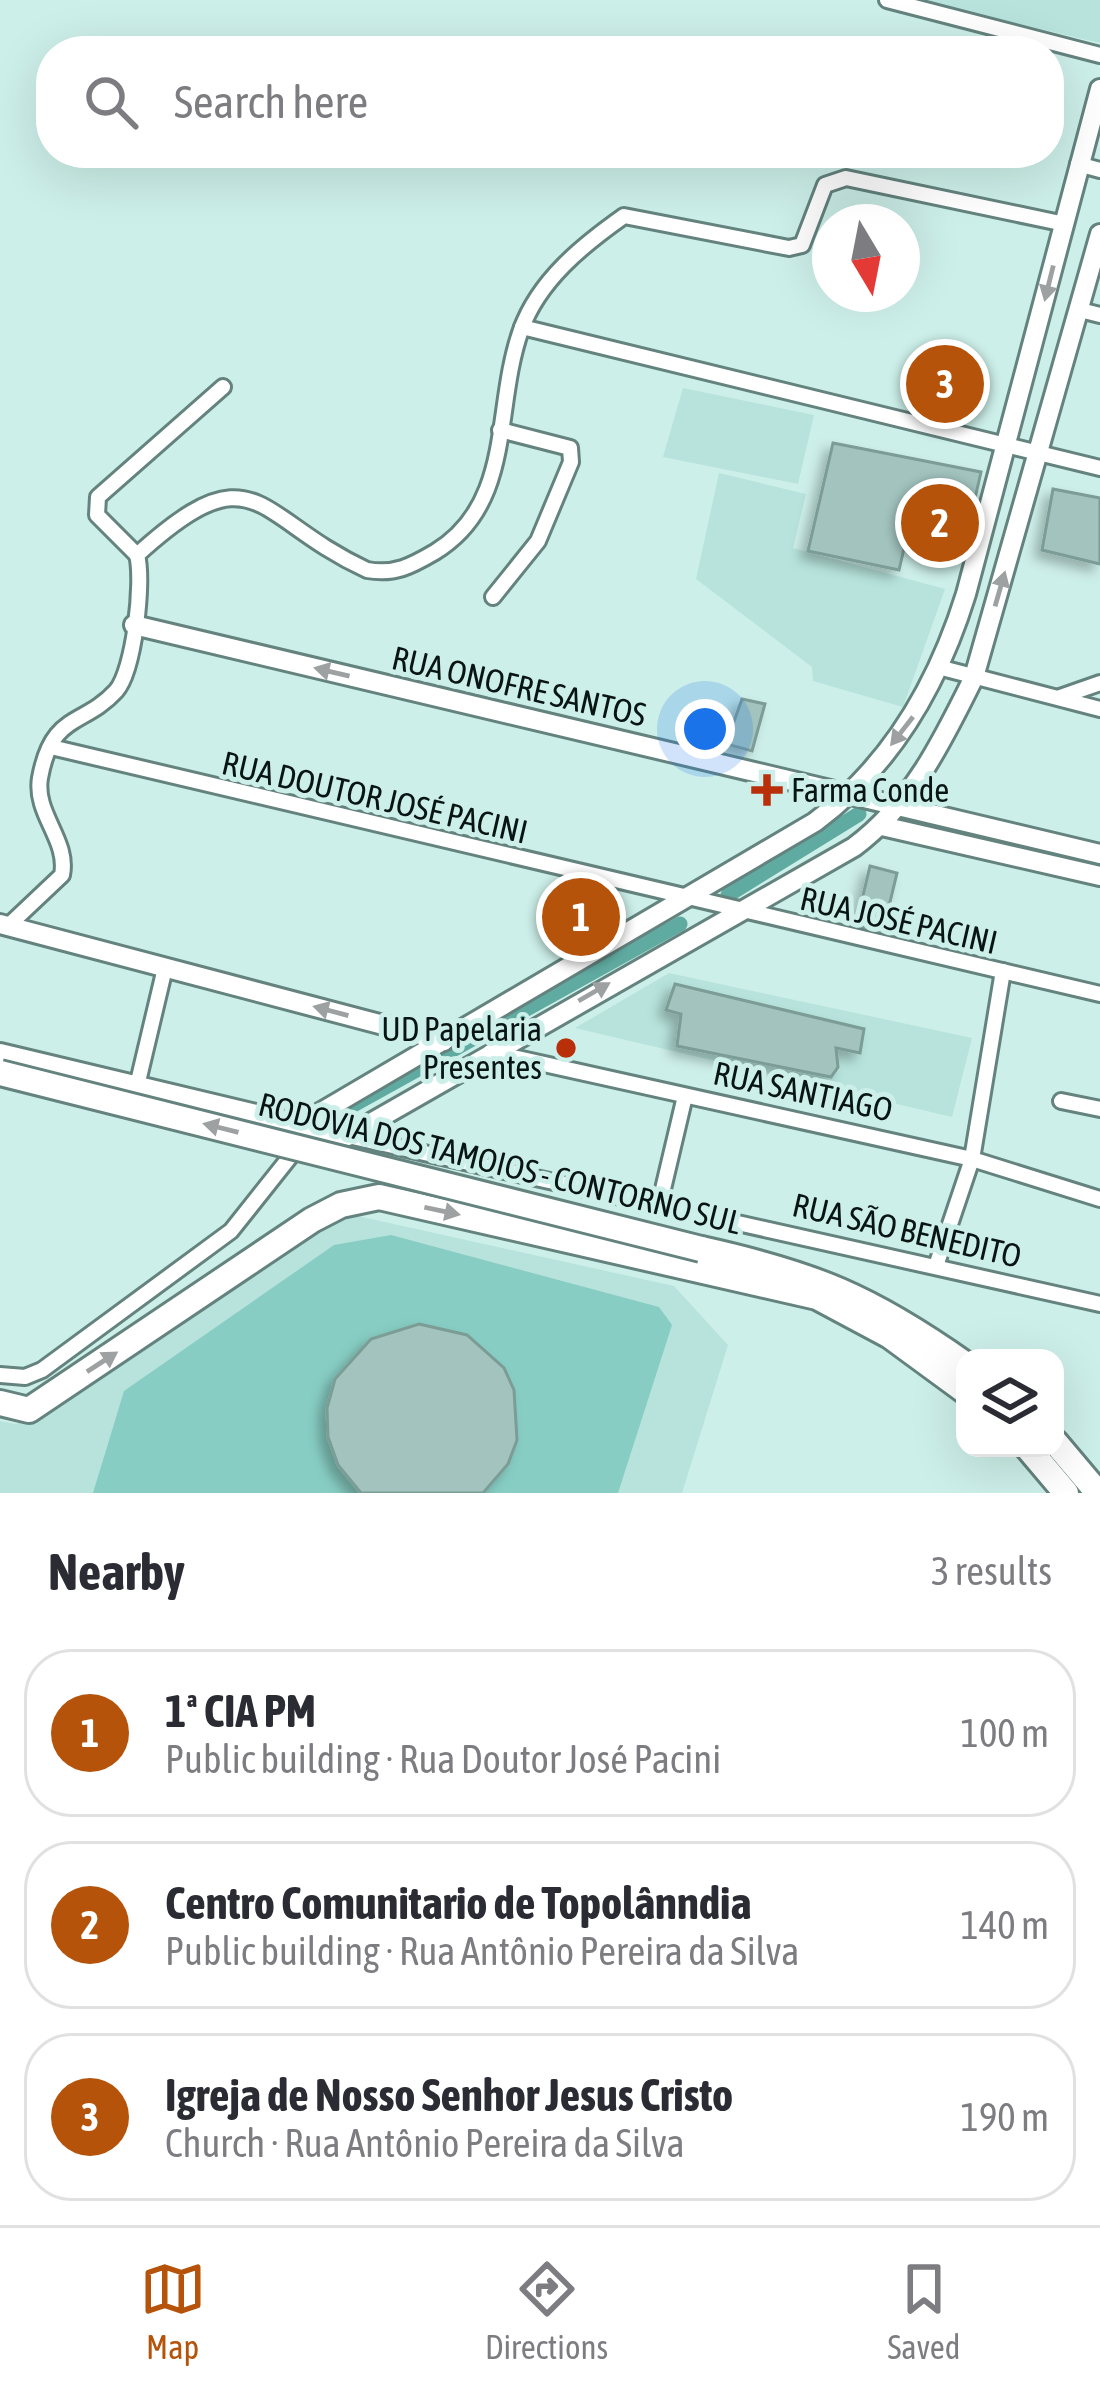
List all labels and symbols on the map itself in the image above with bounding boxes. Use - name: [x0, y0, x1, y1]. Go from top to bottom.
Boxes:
- north arrow: [812, 204, 920, 312]
- one-way arrow: [1039, 265, 1058, 302]
- pin: 3: [906, 339, 984, 429]
- pin: 2: [901, 478, 979, 568]
- one-way arrow: [992, 571, 1011, 608]
- street label: RUA ONOFRE SANTOS: [388, 638, 650, 734]
- one-way arrow: [314, 662, 351, 681]
- your location: [675, 699, 735, 759]
- one-way arrow: [890, 715, 915, 746]
- street label: RUA DOUTOR JOSÉ PACINI: [219, 743, 531, 851]
- place label: Farma Conde: [791, 771, 949, 809]
- marker: Farma Conde: [754, 777, 780, 803]
- pin: 1: [542, 872, 620, 962]
- street label: RUA JOSÉ PACINI: [797, 879, 1001, 961]
- one-way arrow: [578, 983, 611, 1004]
- one-way arrow: [312, 1001, 349, 1020]
- place label: UD Papelaria Presentes: [381, 1010, 542, 1086]
- marker: UD Papelaria Presentes: [553, 1035, 579, 1061]
- street label: RUA SANTIAGO: [710, 1053, 896, 1129]
- street label: RODOVIA DOS TAMOIOS - CONTORNO SUL: [255, 1085, 745, 1241]
- one-way arrow: [202, 1118, 239, 1137]
- street label: RUA SÃO BENEDITO: [789, 1185, 1025, 1275]
- one-way arrow: [424, 1202, 462, 1221]
- one-way arrow: [85, 1352, 118, 1374]

